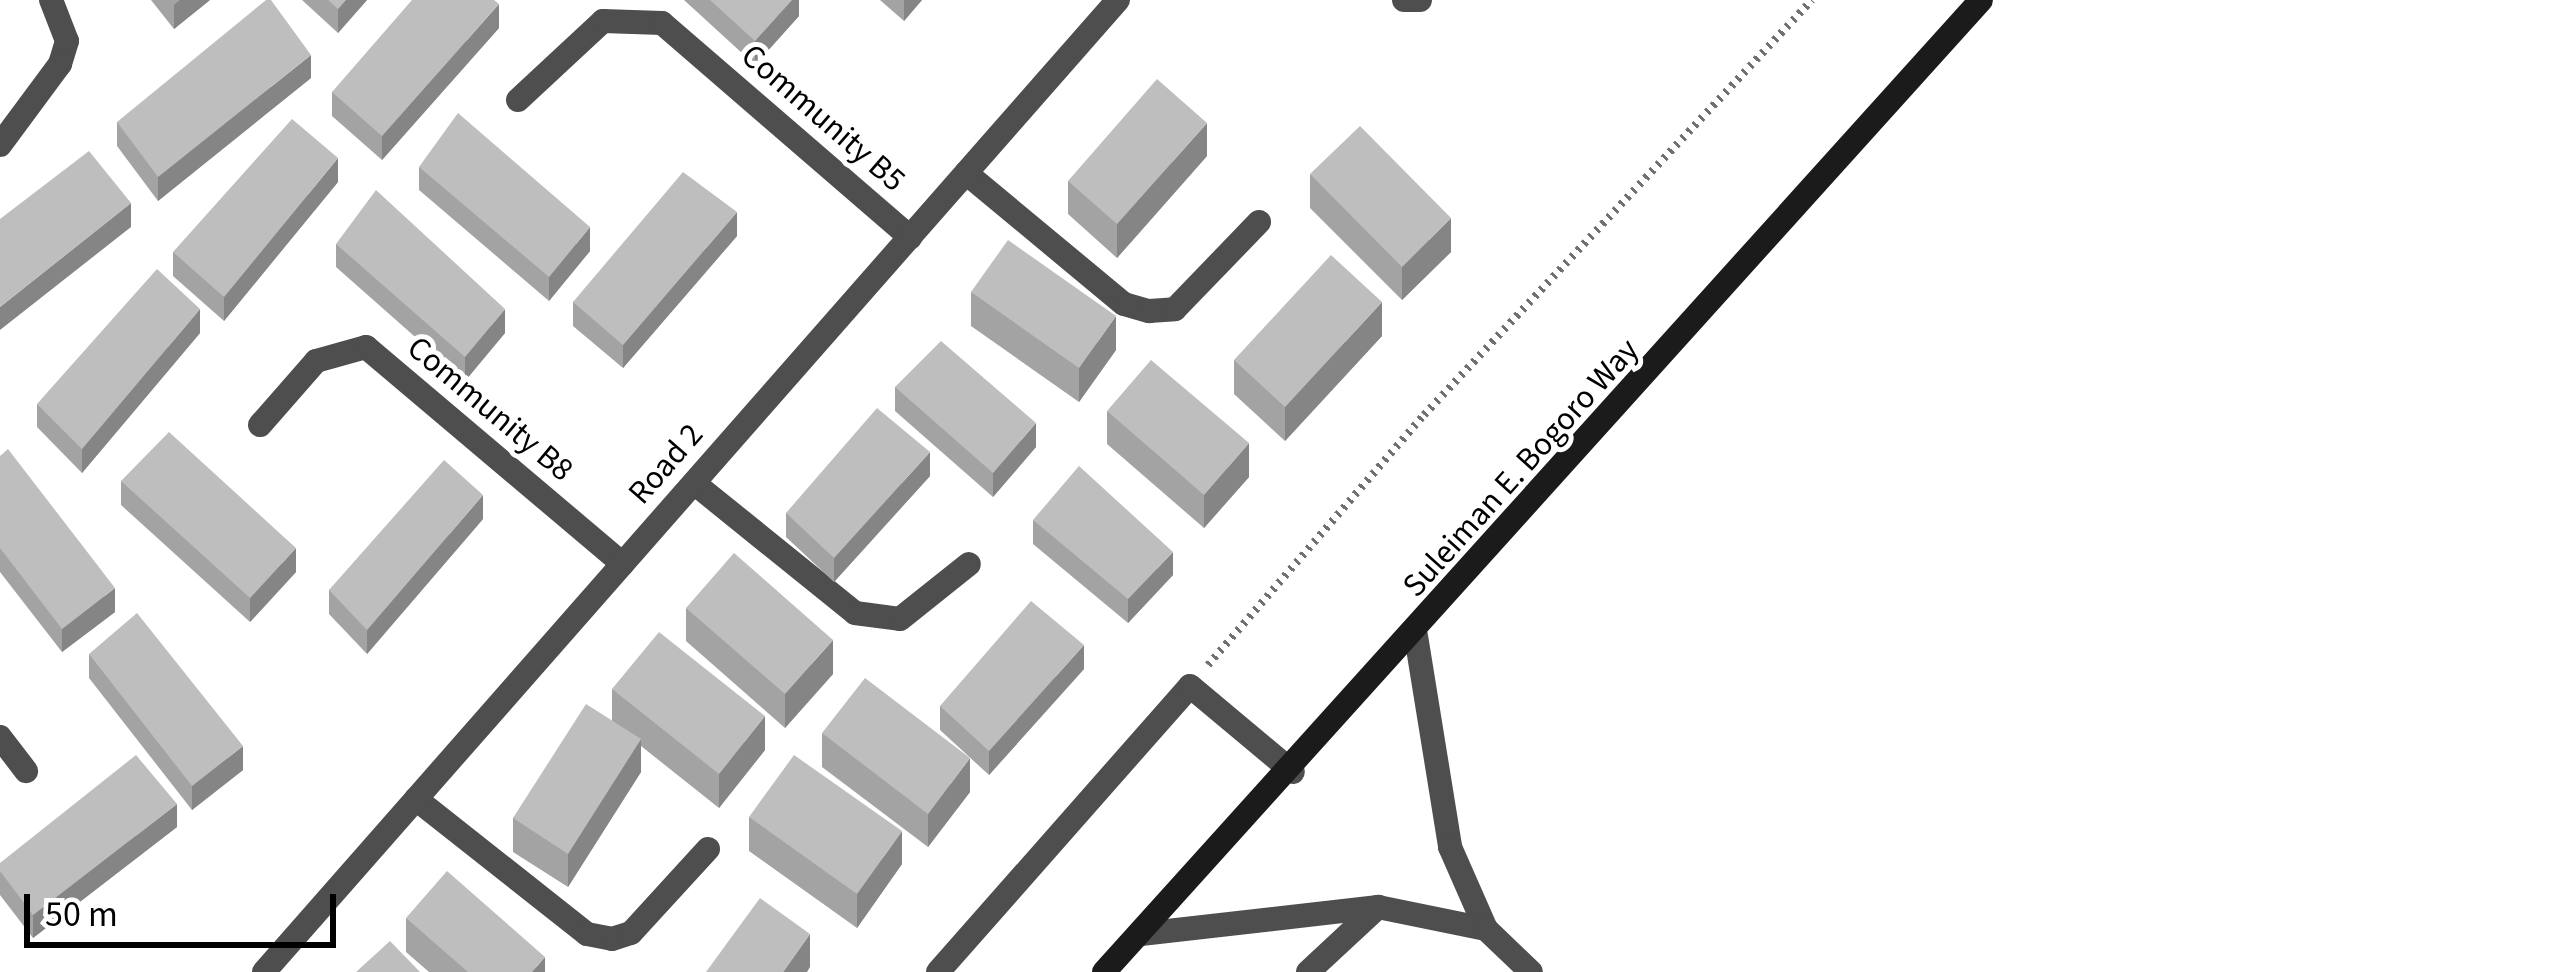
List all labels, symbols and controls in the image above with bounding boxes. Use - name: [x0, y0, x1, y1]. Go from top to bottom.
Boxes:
- street label: Community B5: [733, 36, 913, 200]
- street label: Community B8: [399, 328, 581, 490]
- street label: Suleiman E. Bogoro Way: [1395, 331, 1647, 605]
- street label: Road 2: [620, 416, 712, 512]
- scale bar: [30, 870, 342, 944]
- text: 50 m: [45, 889, 118, 940]

